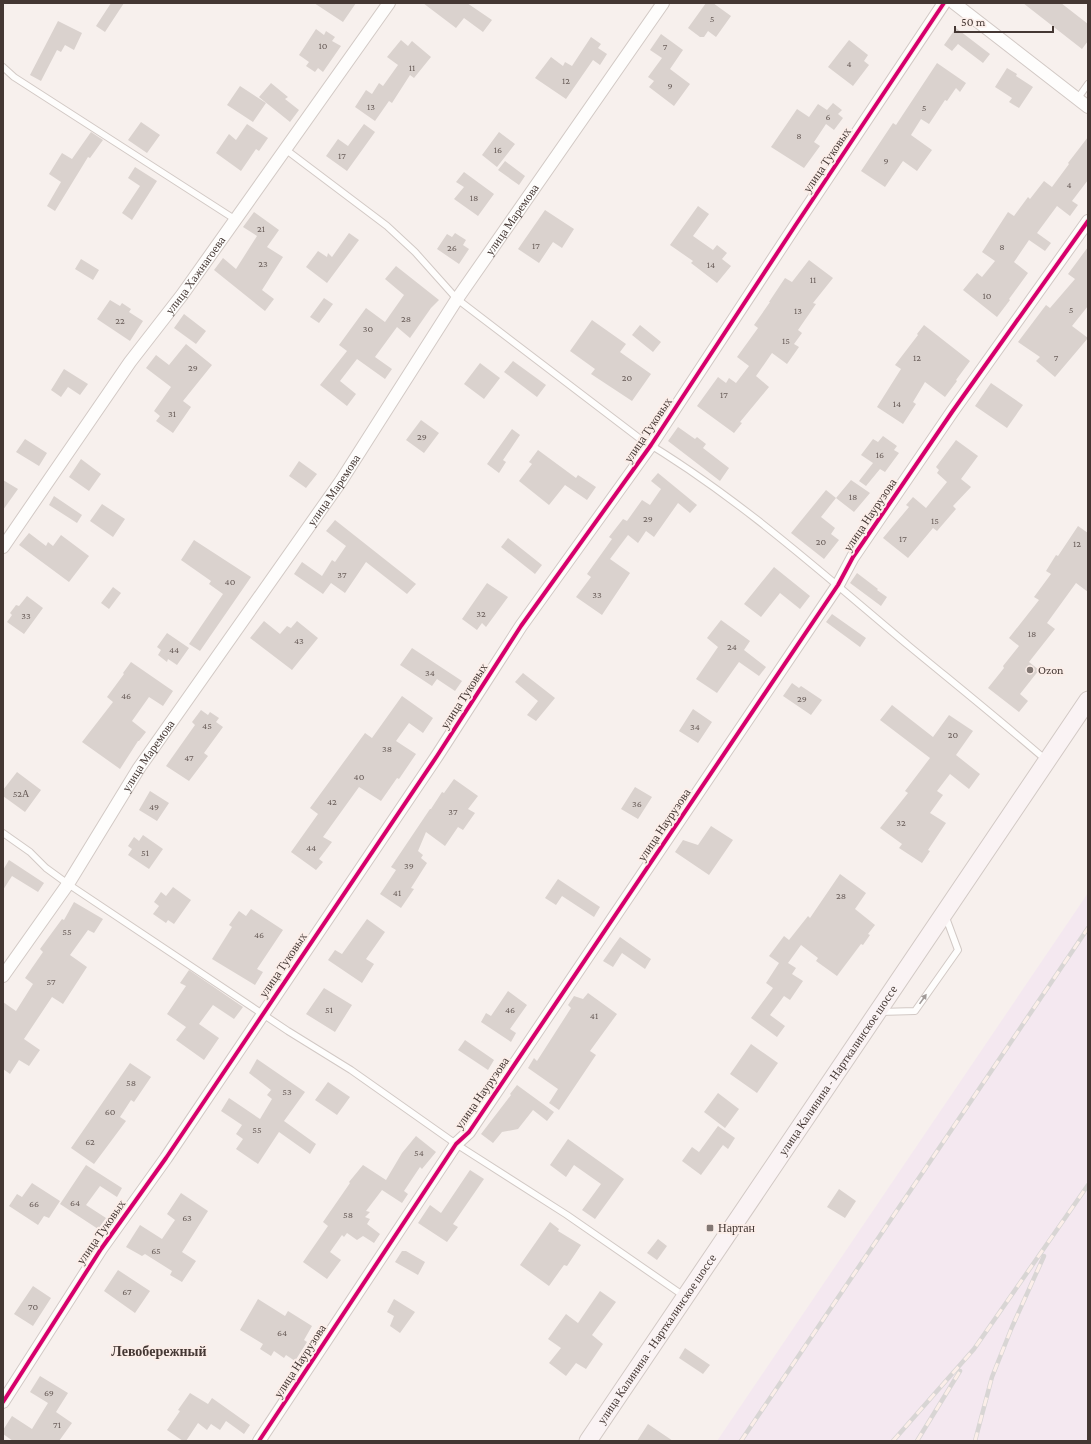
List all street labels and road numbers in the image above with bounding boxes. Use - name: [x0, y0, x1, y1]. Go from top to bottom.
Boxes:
- street label: улица Туковых: [800, 125, 854, 195]
- street label: улица Маремова: [483, 181, 542, 258]
- street label: улица Хажнагоева: [163, 233, 229, 317]
- street label: улица Туковых: [621, 395, 675, 465]
- street label: улица Маремова: [305, 451, 364, 529]
- street label: улица Наурузова: [841, 475, 900, 554]
- street label: улица Туковых: [438, 661, 490, 731]
- street label: улица Маремова: [119, 717, 178, 794]
- street label: улица Наурузова: [635, 785, 694, 864]
- street label: улица Туковых: [256, 930, 310, 1000]
- street label: улица Калинина - Нарткалинское шоссе: [776, 983, 900, 1158]
- street label: улица Наурузова: [452, 1054, 512, 1132]
- street label: улица Туковых: [74, 1197, 128, 1267]
- street label: улица Калинина - Нарткалинское шоссе: [594, 1251, 719, 1427]
- street label: улица Наурузова: [271, 1321, 329, 1400]

